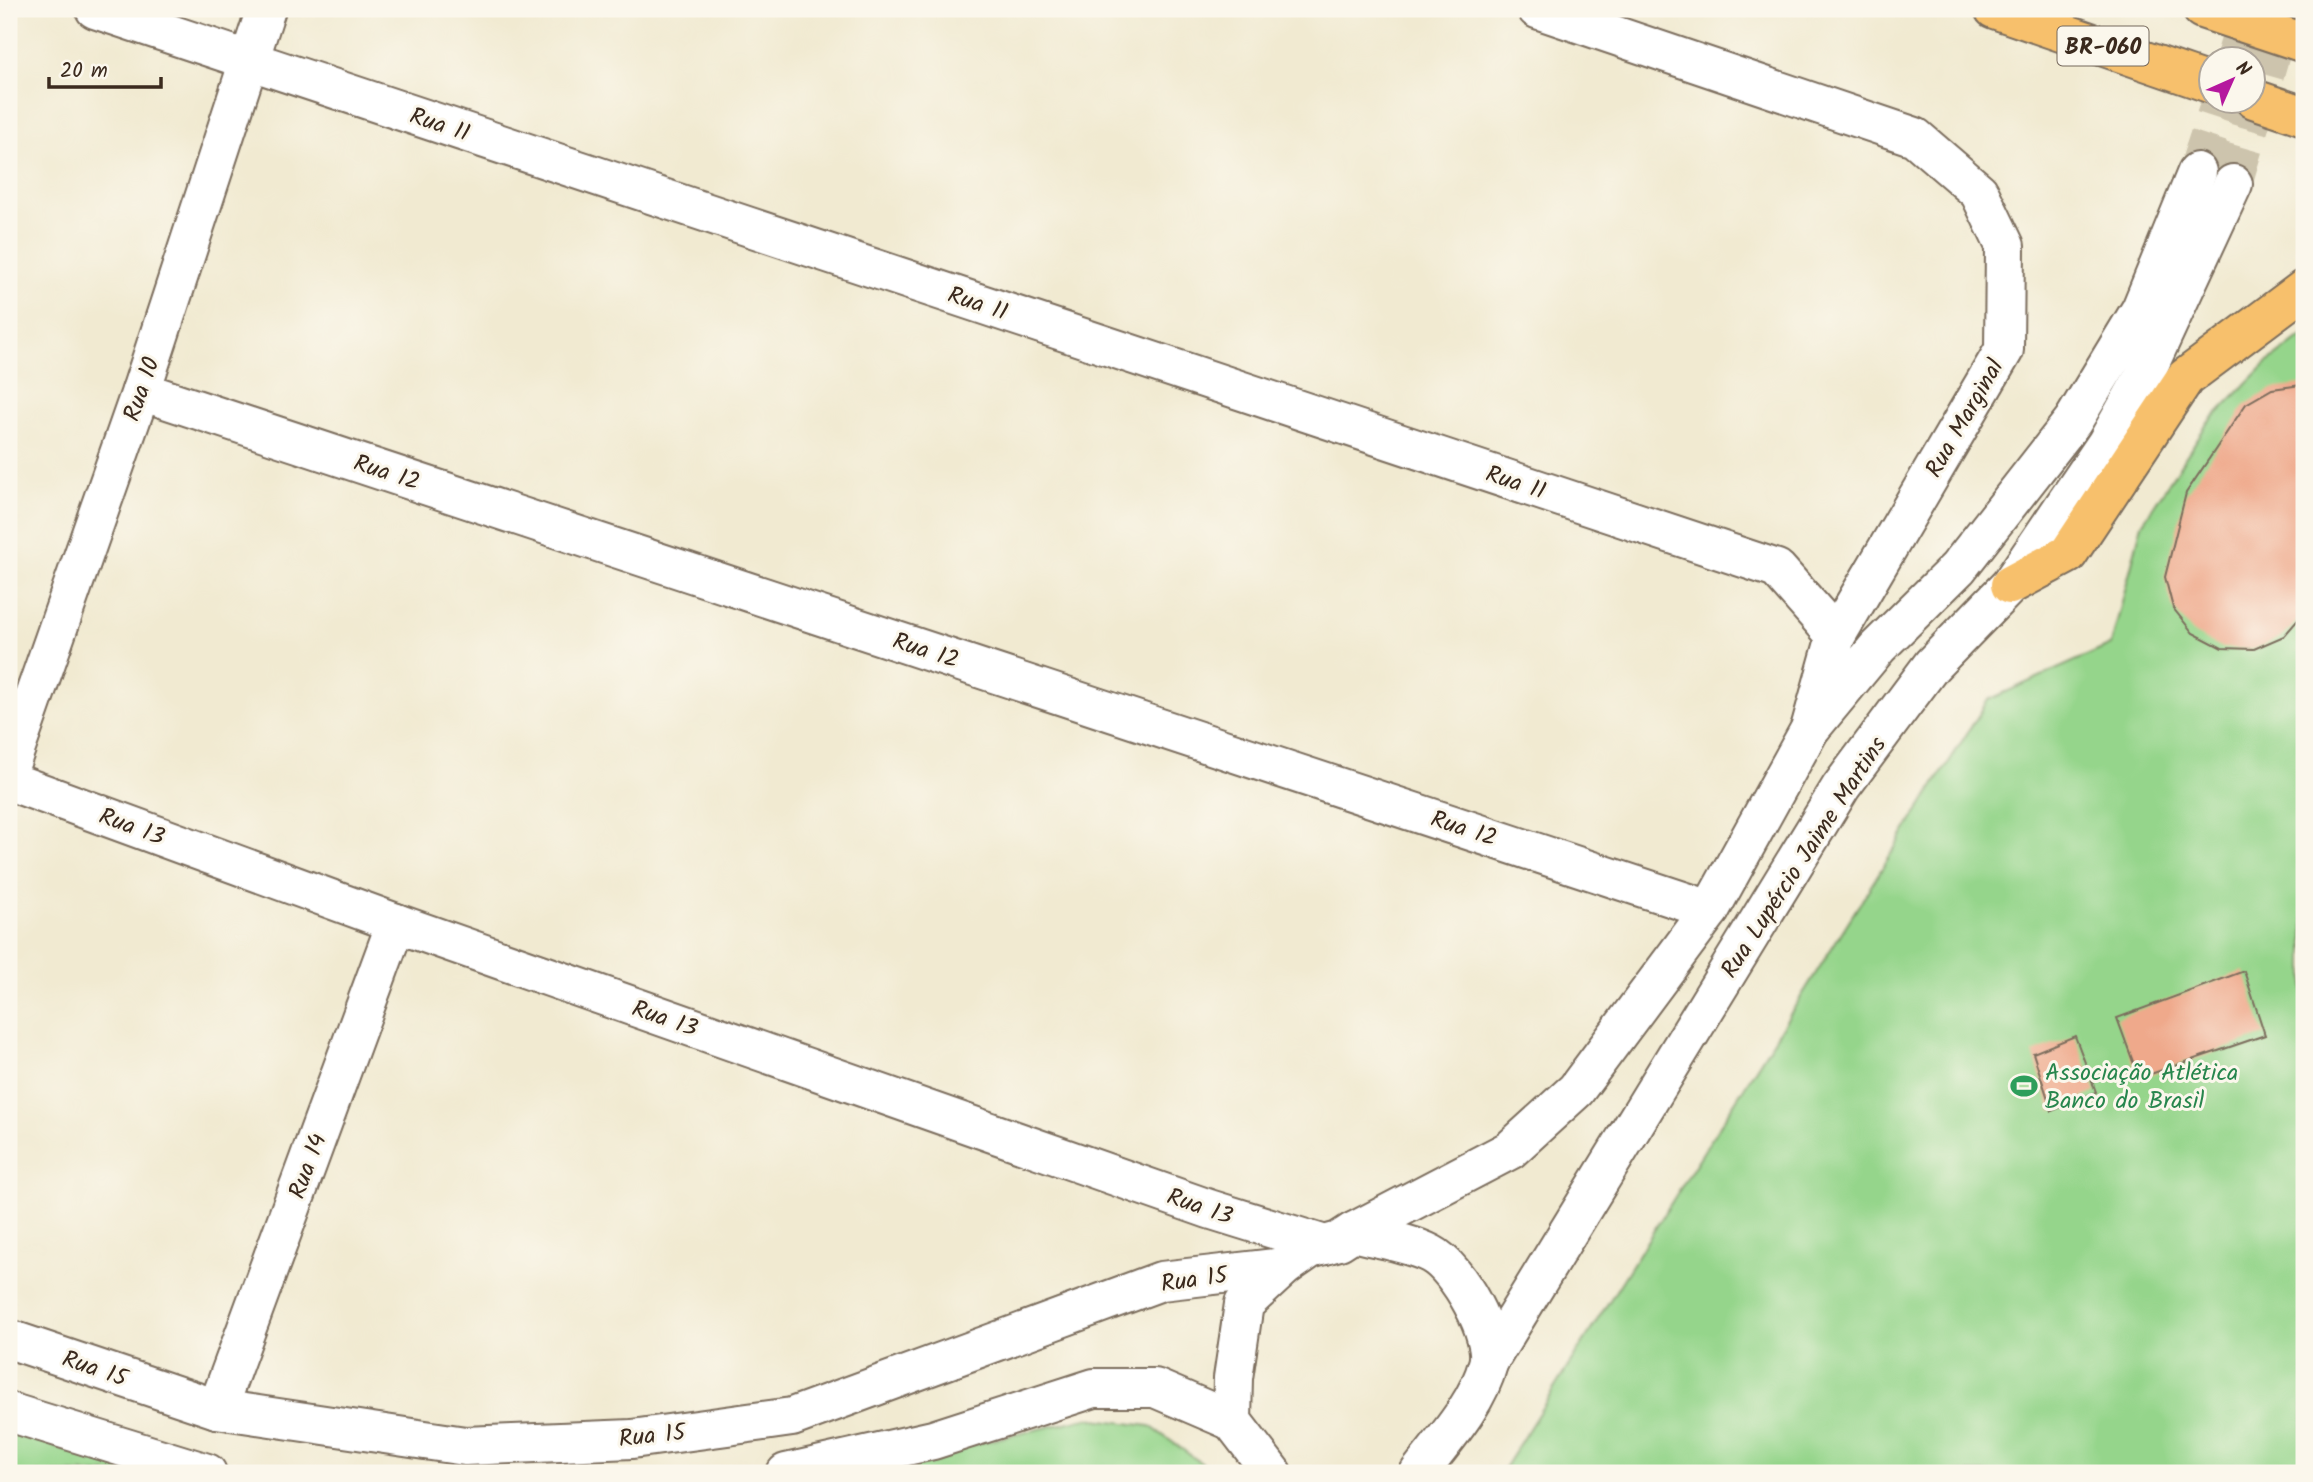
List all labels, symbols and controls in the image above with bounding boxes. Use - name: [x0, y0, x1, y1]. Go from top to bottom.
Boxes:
- road number: BR-060: [2058, 26, 2148, 66]
- scale bar: [49, 46, 161, 90]
- north arrow: [2198, 46, 2268, 116]
- text: 20 m: [60, 55, 108, 88]
- text: N: [2228, 55, 2257, 84]
- street label: Rua 11: [404, 97, 475, 153]
- street label: Rua 11: [942, 276, 1013, 332]
- street label: Rua 10: [113, 352, 172, 427]
- street label: Rua Marginal: [1916, 352, 2015, 485]
- street label: Rua 12: [348, 444, 425, 502]
- street label: Rua 11: [1480, 455, 1551, 511]
- street label: Rua 12: [887, 622, 964, 680]
- street label: Rua Lupércio Jaime Martins: [1711, 729, 1897, 987]
- street label: Rua 13: [93, 798, 170, 857]
- street label: Rua 12: [1425, 800, 1502, 858]
- street label: Rua 13: [626, 990, 703, 1049]
- place label: Associação Atlética Banco do Brasil: [2045, 1054, 2238, 1121]
- sports icon: Associação Atlética Banco do Brasil: [2009, 1071, 2039, 1101]
- street label: Rua 14: [279, 1128, 338, 1205]
- street label: Rua 13: [1161, 1178, 1238, 1237]
- street label: Rua 15: [1158, 1256, 1232, 1304]
- street label: Rua 15: [57, 1340, 134, 1399]
- street label: Rua 15: [617, 1413, 690, 1459]

